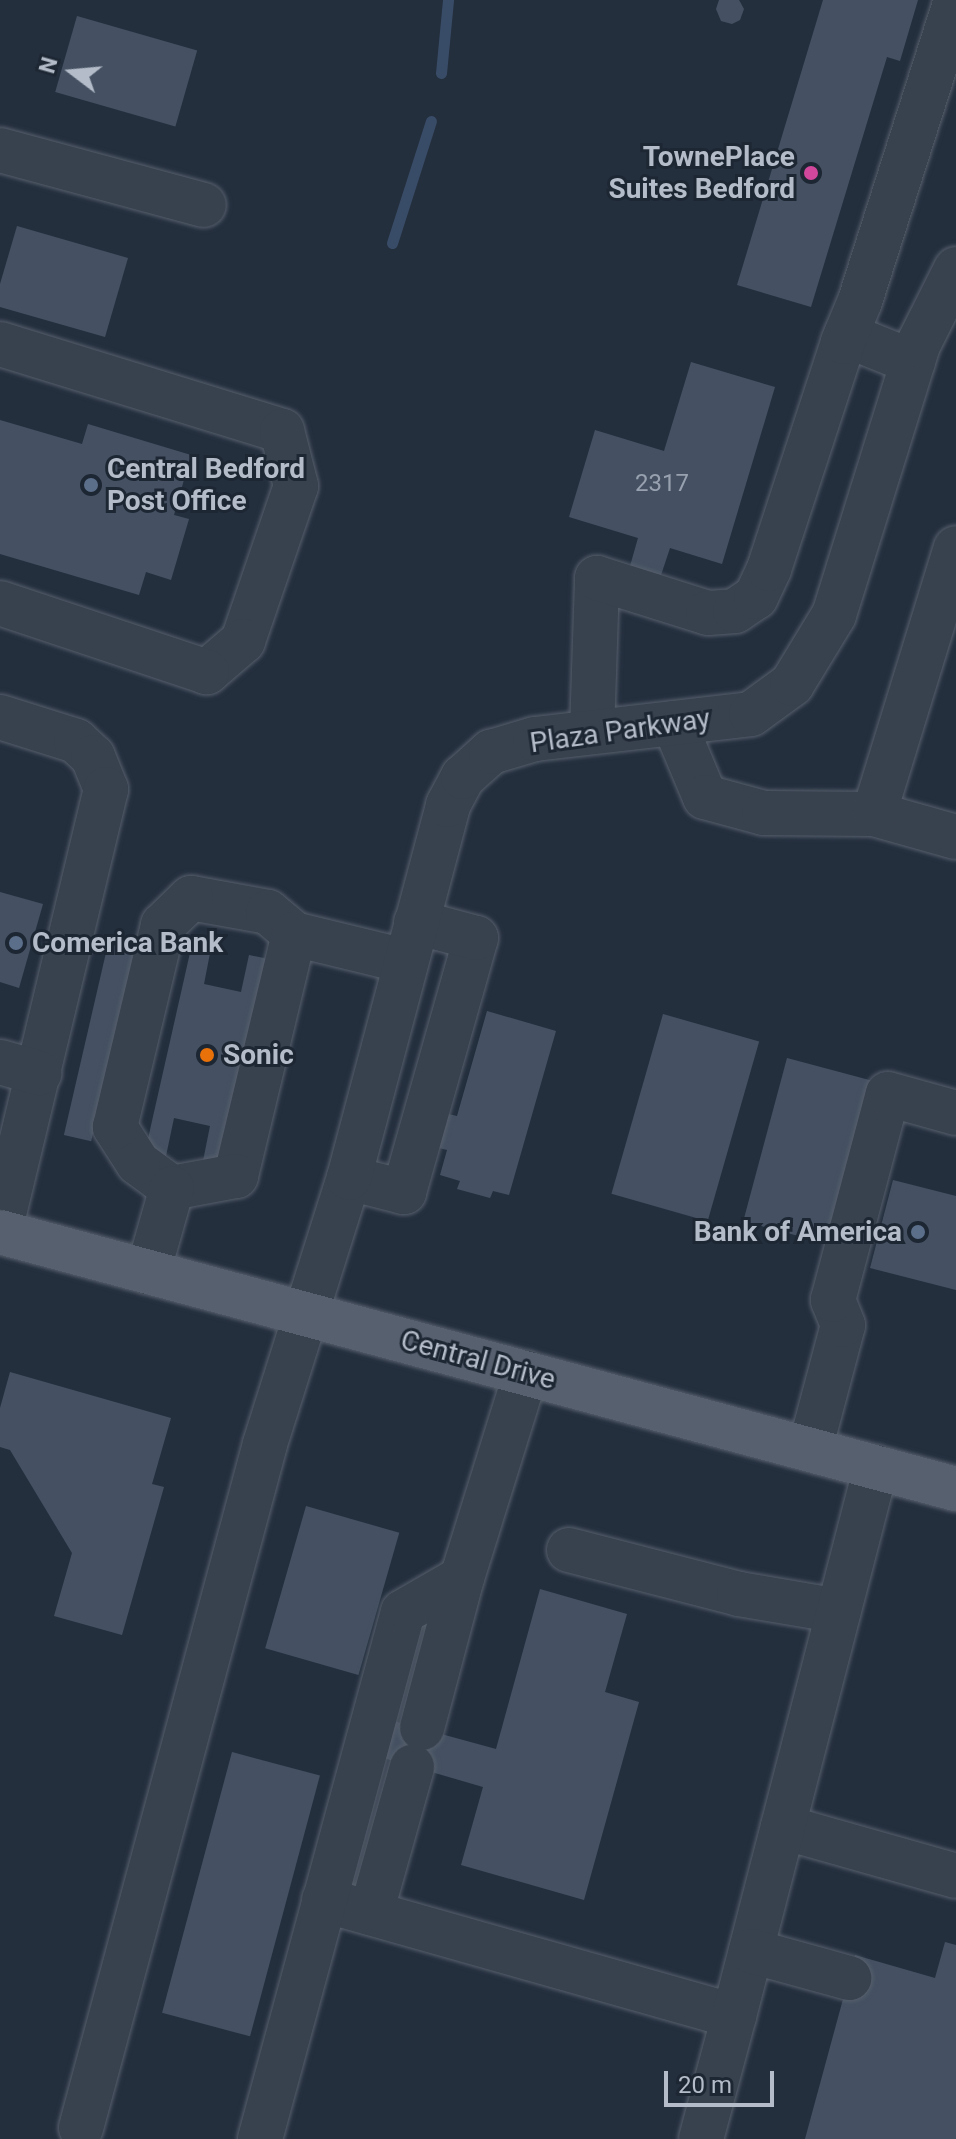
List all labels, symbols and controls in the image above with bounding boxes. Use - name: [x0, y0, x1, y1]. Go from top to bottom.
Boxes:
- north arrow: [32, 32, 112, 112]
- text: N: [34, 54, 63, 76]
- place label: TownePlace Suites Bedford: [608, 140, 795, 206]
- marker: TownePlace Suites Bedford: [802, 164, 820, 182]
- place label: Central Bedford Post Office: [107, 452, 305, 518]
- house number: 2317: [635, 470, 689, 498]
- marker: Central Bedford Post Office: [82, 476, 100, 494]
- street label: Plaza Parkway: [528, 702, 712, 760]
- place label: Comerica Bank: [32, 926, 223, 960]
- marker: Comerica Bank: [7, 934, 25, 952]
- place label: Sonic: [223, 1038, 294, 1072]
- marker: Sonic: [198, 1046, 216, 1064]
- place label: Bank of America: [694, 1215, 902, 1249]
- marker: Bank of America: [909, 1223, 927, 1241]
- street label: Central Drive: [397, 1323, 559, 1397]
- scale bar: [668, 2055, 778, 2105]
- text: 20 m: [678, 2071, 732, 2099]

